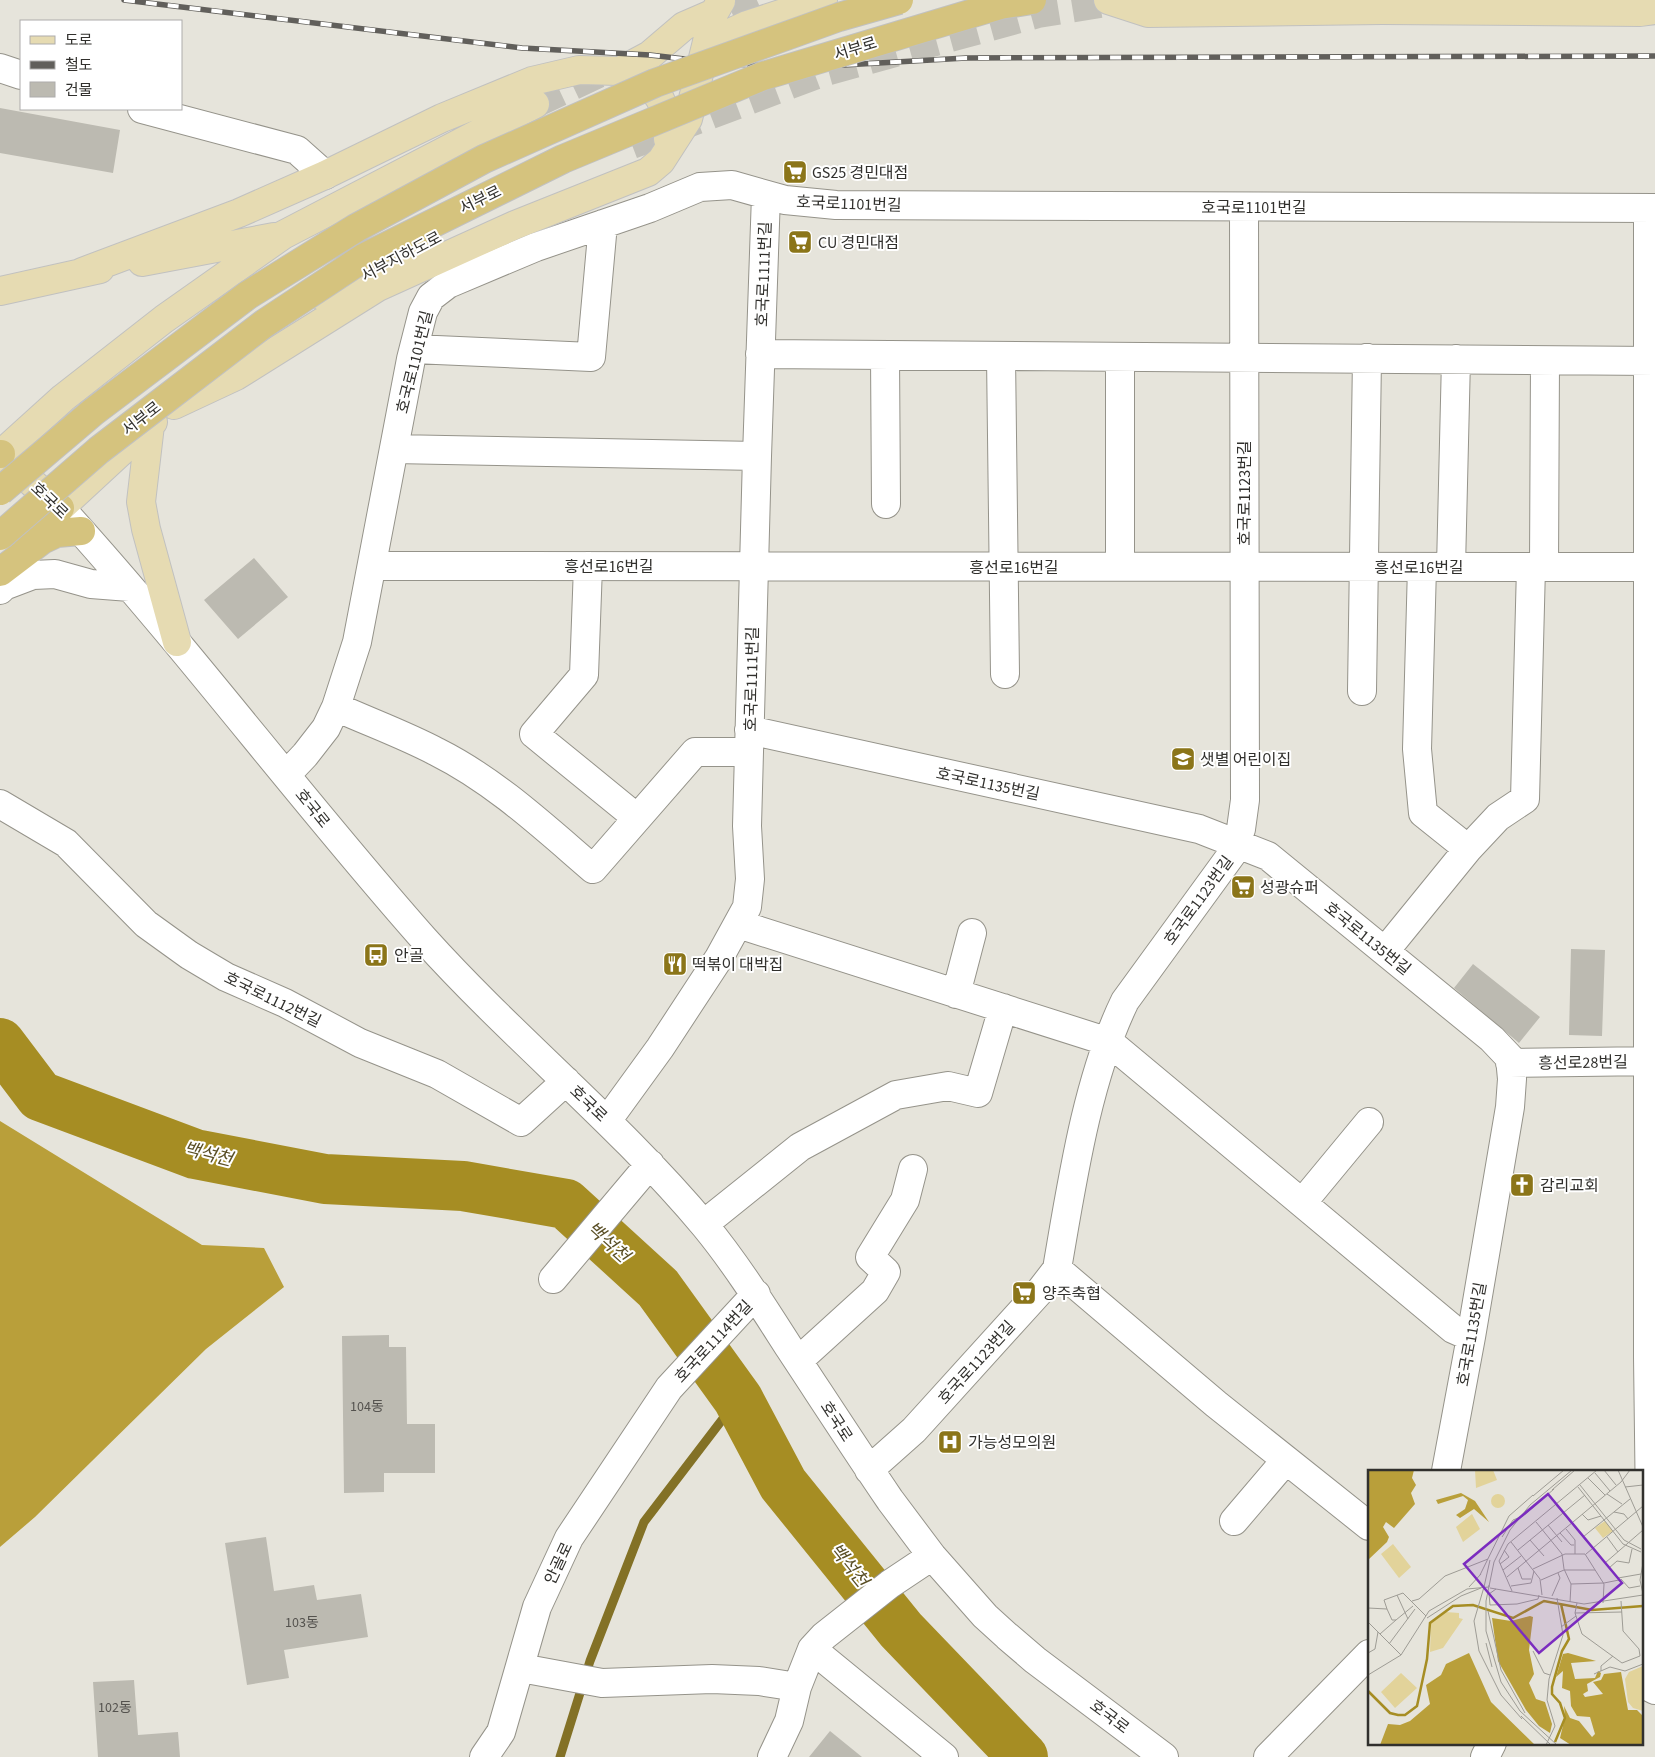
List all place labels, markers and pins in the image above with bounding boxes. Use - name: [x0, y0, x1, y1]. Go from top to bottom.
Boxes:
- supermarket icon: GS25 경민대점: [782, 159, 808, 185]
- place label: GS25 경민대점: [812, 162, 908, 184]
- supermarket icon: CU 경민대점: [787, 229, 813, 255]
- place label: CU 경민대점: [818, 232, 899, 254]
- school or university icon: 샛별 어린이집: [1170, 746, 1196, 772]
- place label: 샛별 어린이집: [1200, 749, 1292, 771]
- supermarket icon: 성광슈퍼: [1230, 874, 1256, 900]
- place label: 성광슈퍼: [1260, 877, 1319, 899]
- bus stop icon: 안골: [363, 942, 389, 968]
- place label: 안골: [394, 945, 424, 967]
- restaurant icon: 떡볶이 대박집: [662, 951, 688, 977]
- place label: 떡볶이 대박집: [692, 954, 784, 976]
- church icon: 감리교회: [1509, 1172, 1535, 1198]
- place label: 감리교회: [1540, 1175, 1599, 1197]
- supermarket icon: 양주축협: [1011, 1280, 1037, 1306]
- place label: 양주축협: [1042, 1283, 1101, 1305]
- hospital icon: 가능성모의원: [937, 1429, 963, 1455]
- place label: 가능성모의원: [968, 1432, 1056, 1454]

